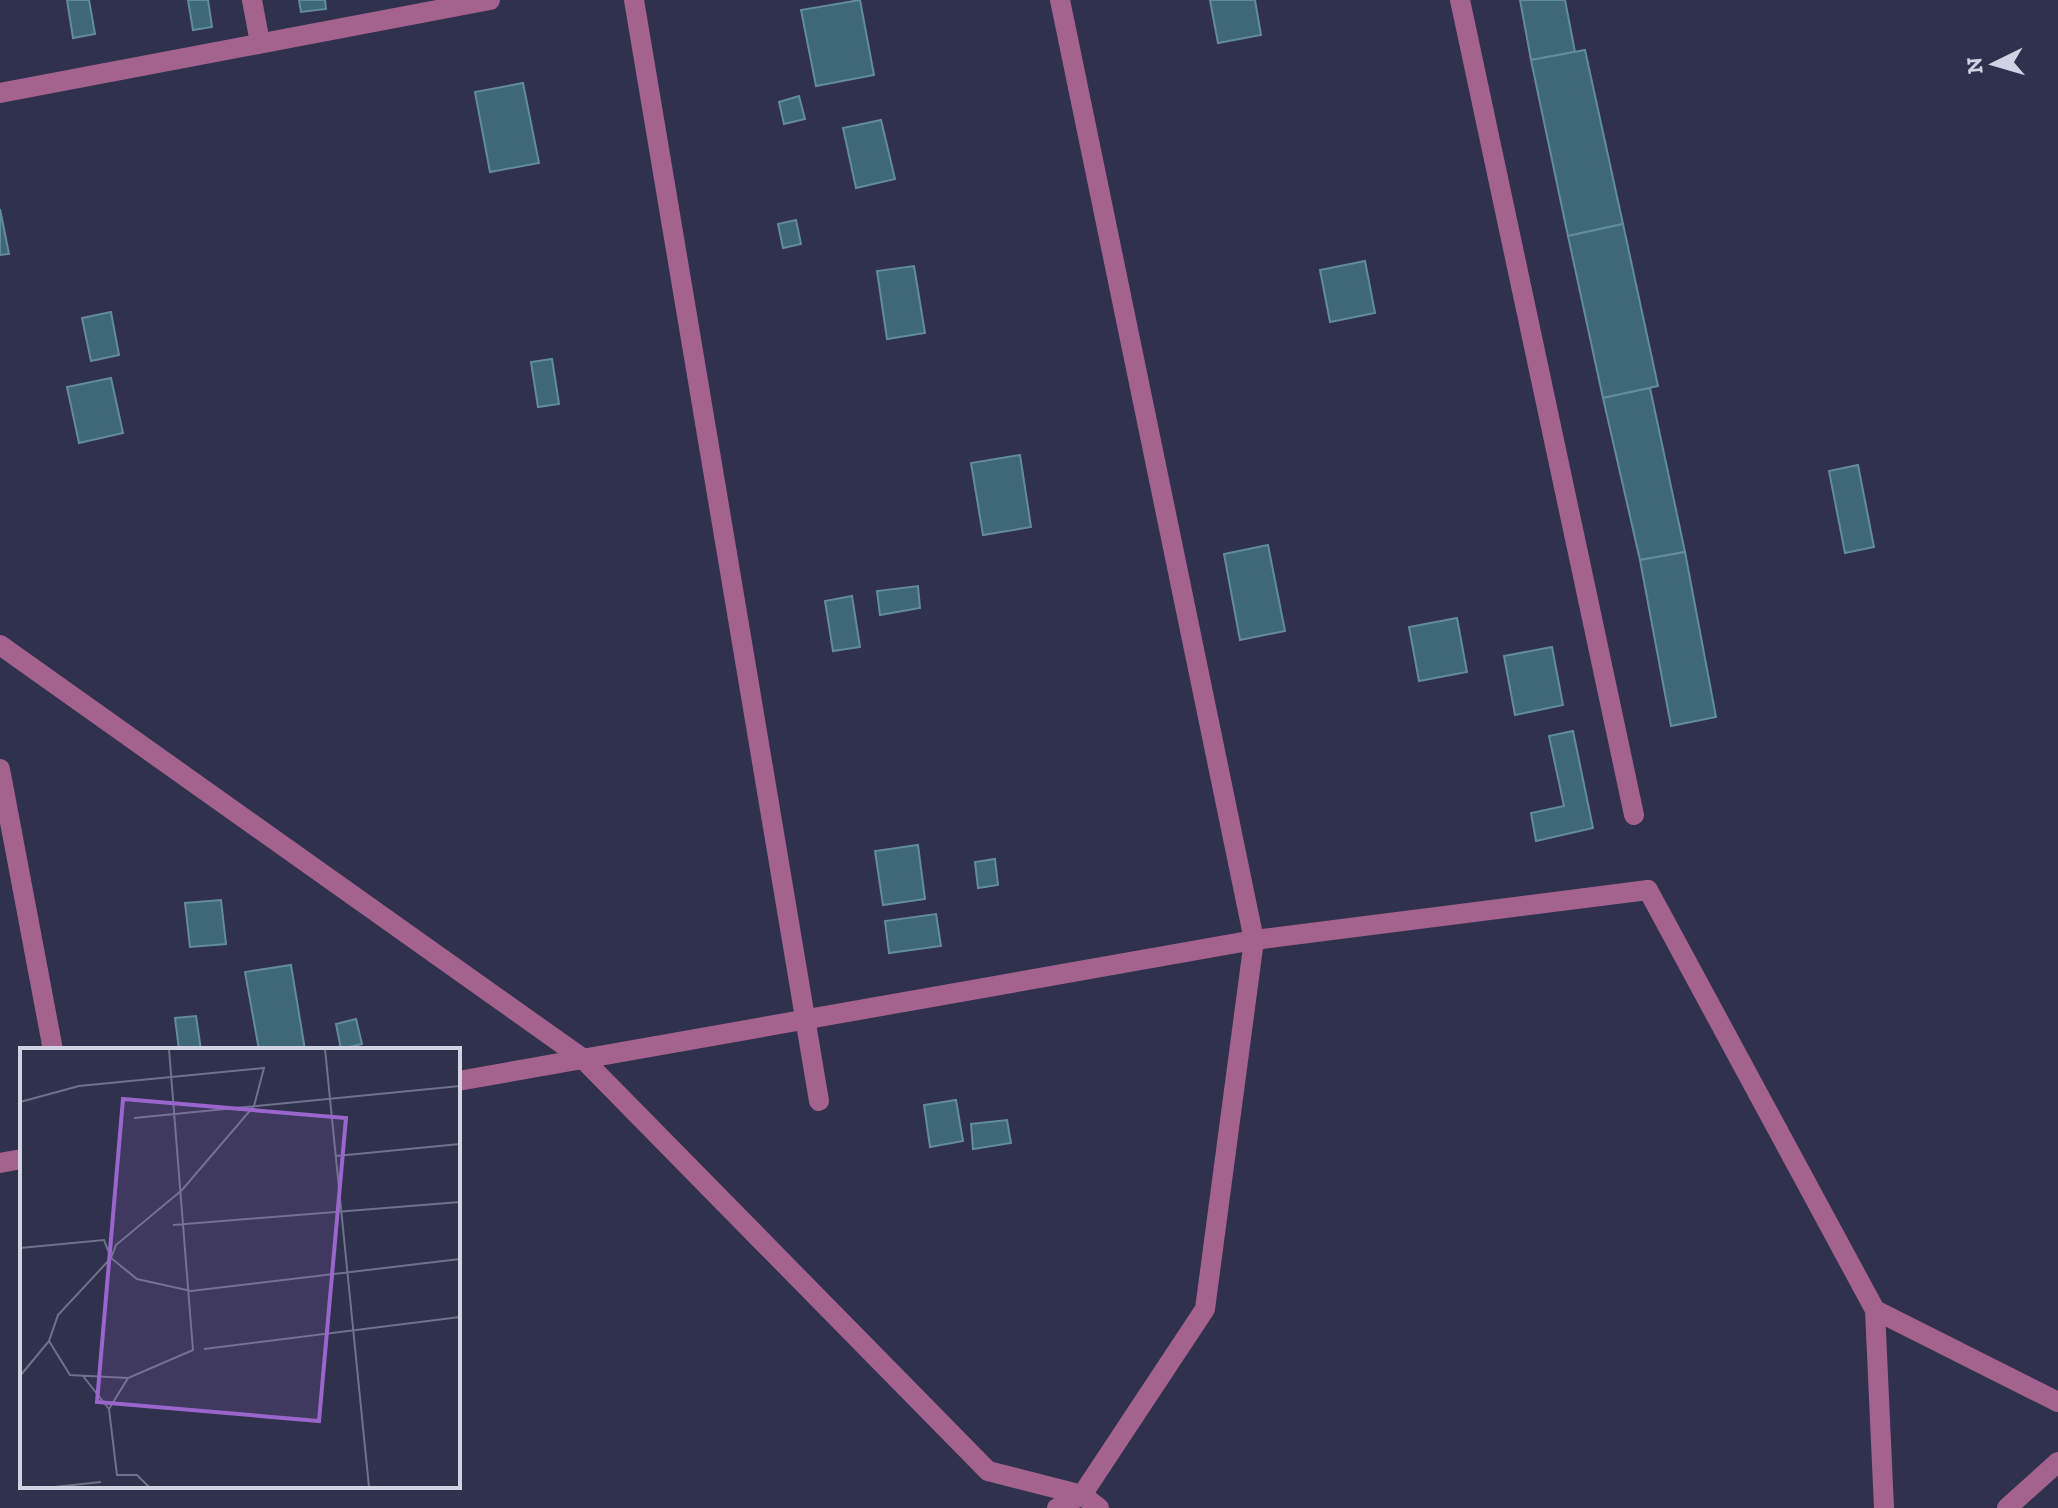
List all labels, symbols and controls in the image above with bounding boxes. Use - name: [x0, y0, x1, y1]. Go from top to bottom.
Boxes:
- north arrow: [1954, 24, 2034, 104]
- text: N: [1960, 56, 1989, 75]
- inset map: [20, 1048, 460, 1488]

